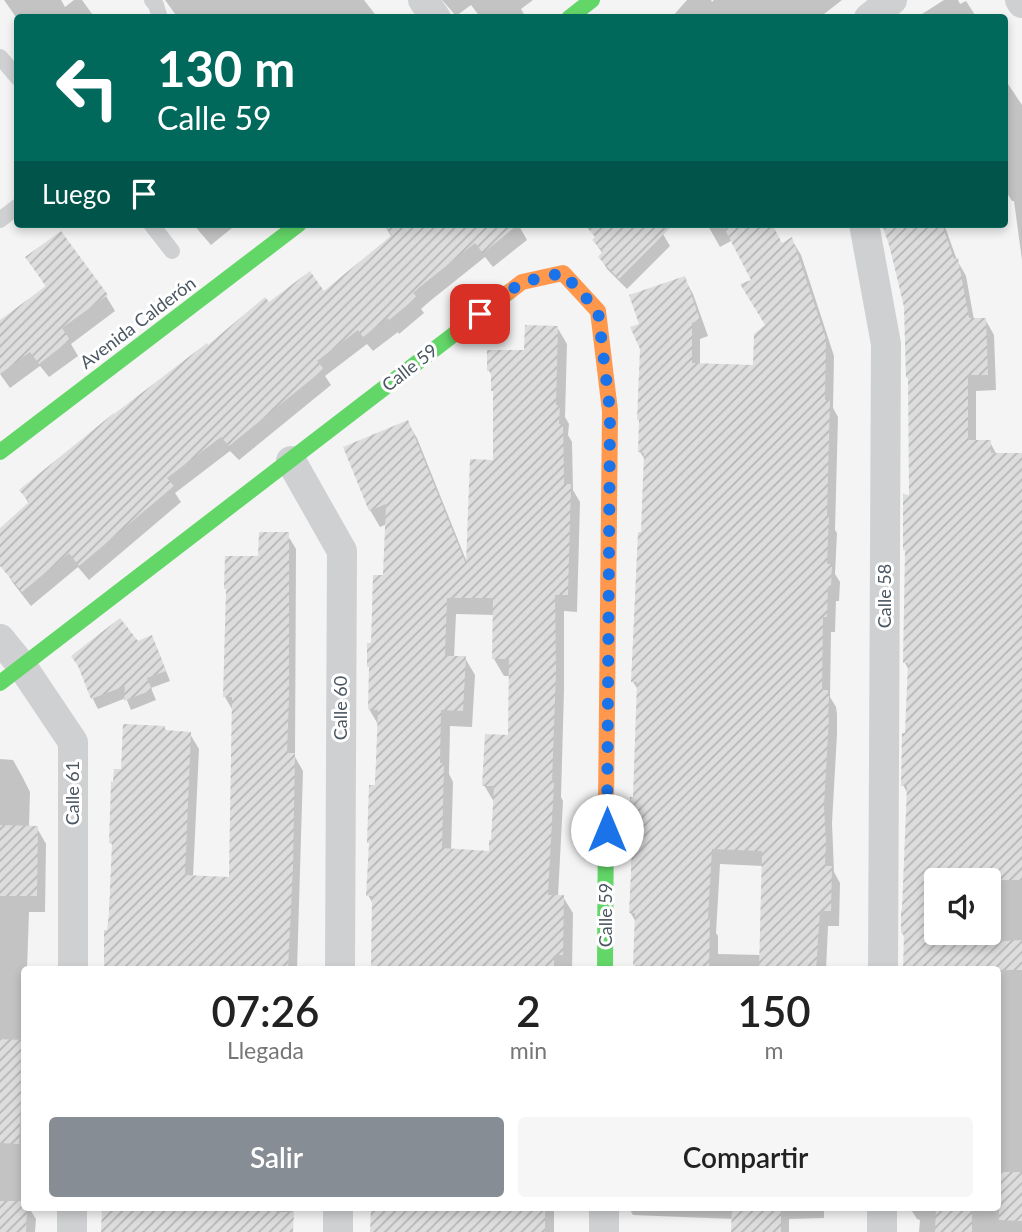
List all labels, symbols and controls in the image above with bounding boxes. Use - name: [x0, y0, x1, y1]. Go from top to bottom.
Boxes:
- text: 130 m: [157, 39, 295, 97]
- icon: left: [42, 42, 133, 133]
- text: Calle 59: [157, 98, 272, 137]
- icon: arrive: [125, 175, 163, 213]
- text: Luego: [42, 178, 111, 210]
- street label: Avenida Calderón: [75, 272, 200, 373]
- pin: [450, 284, 510, 344]
- icon: arrive: [461, 295, 499, 333]
- street label: Calle 59: [377, 339, 442, 396]
- street label: Calle 58: [873, 564, 895, 628]
- street label: Calle 60: [329, 676, 351, 740]
- street label: Calle 61: [61, 761, 83, 825]
- position arrow: [570, 793, 644, 867]
- map controls: [924, 868, 1001, 945]
- button: sound: [924, 868, 1001, 945]
- street label: Calle 59: [594, 883, 616, 947]
- text: 07:26: [211, 986, 319, 1036]
- text: 2: [516, 986, 541, 1036]
- text: 150: [738, 986, 811, 1036]
- text: Llegada: [227, 1036, 304, 1064]
- text: min: [510, 1036, 547, 1064]
- text: m: [765, 1036, 784, 1064]
- button: Salir: [49, 1117, 504, 1197]
- button: Compartir: [518, 1117, 973, 1197]

